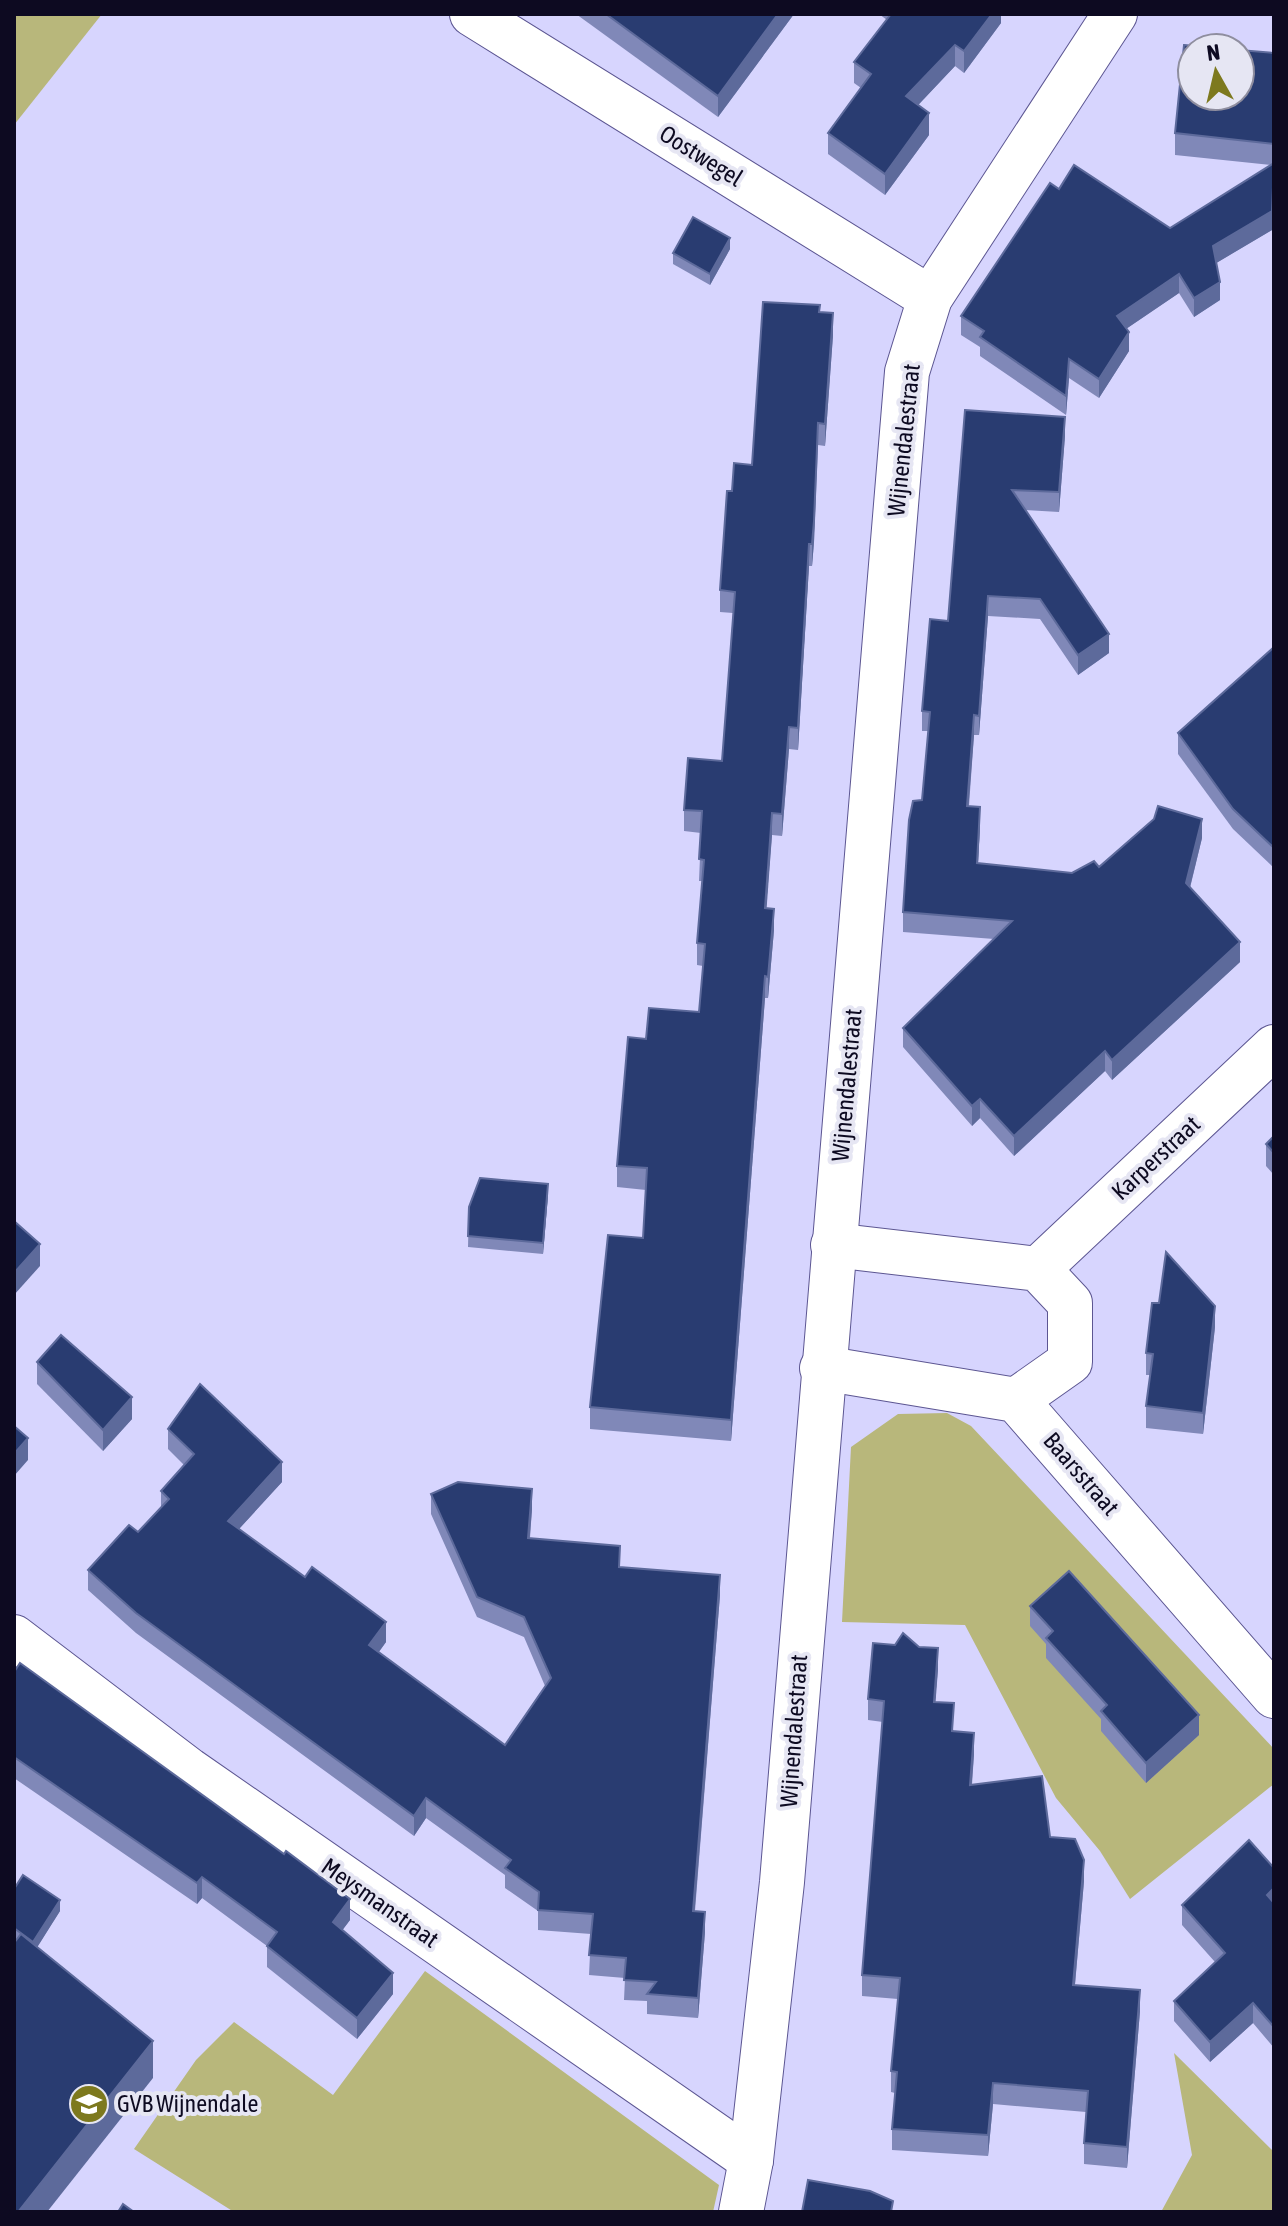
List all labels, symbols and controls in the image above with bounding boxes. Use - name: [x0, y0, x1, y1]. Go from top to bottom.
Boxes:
- north arrow: [1176, 32, 1256, 112]
- text: N: [1205, 38, 1221, 66]
- street label: Oostwegel: [655, 120, 748, 192]
- street label: Wijnendalestraat: [882, 362, 925, 518]
- street label: Wijnendalestraat: [826, 1007, 867, 1163]
- street label: Karperstraat: [1106, 1110, 1205, 1205]
- street label: Baarsstraat: [1038, 1427, 1125, 1521]
- street label: Wijnendalestraat: [775, 1653, 812, 1808]
- street label: Meysmanstraat: [317, 1852, 444, 1953]
- school or university icon: GVB Wijnendale: [68, 2083, 110, 2125]
- place label: GVB Wijnendale: [117, 2090, 258, 2117]

